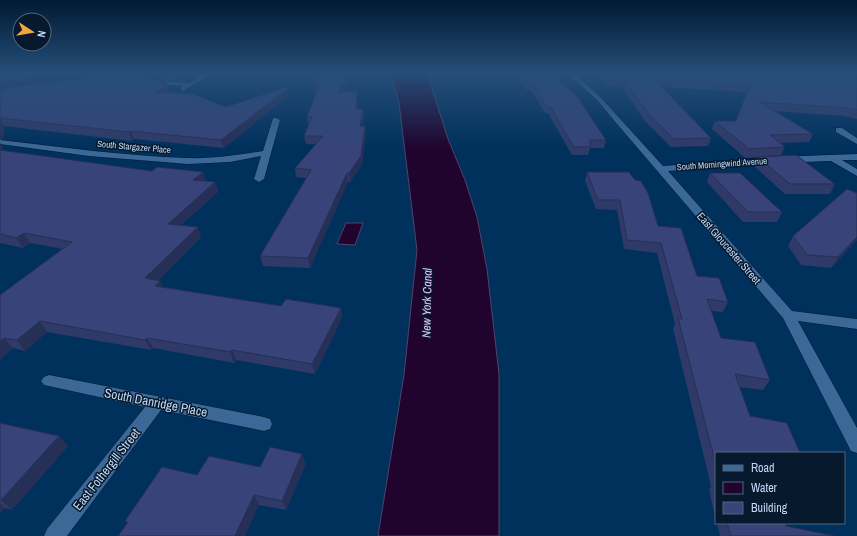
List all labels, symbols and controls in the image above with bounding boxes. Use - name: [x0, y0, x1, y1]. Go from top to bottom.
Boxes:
- north arrow: [12, 12, 52, 52]
- text: N: [34, 29, 49, 39]
- street label: South Stargazer Place: [97, 138, 171, 156]
- street label: South Morningwind Avenue: [676, 155, 768, 173]
- street label: East Gloucester Street: [694, 209, 764, 287]
- water label: New York Canal: [418, 267, 436, 338]
- street label: South Danridge Place: [103, 384, 209, 421]
- street label: East Fothergill Street: [69, 425, 144, 514]
- legend: [715, 452, 845, 524]
- text: Road: [751, 460, 775, 476]
- text: Water: [751, 480, 778, 496]
- text: Building: [751, 500, 788, 516]

